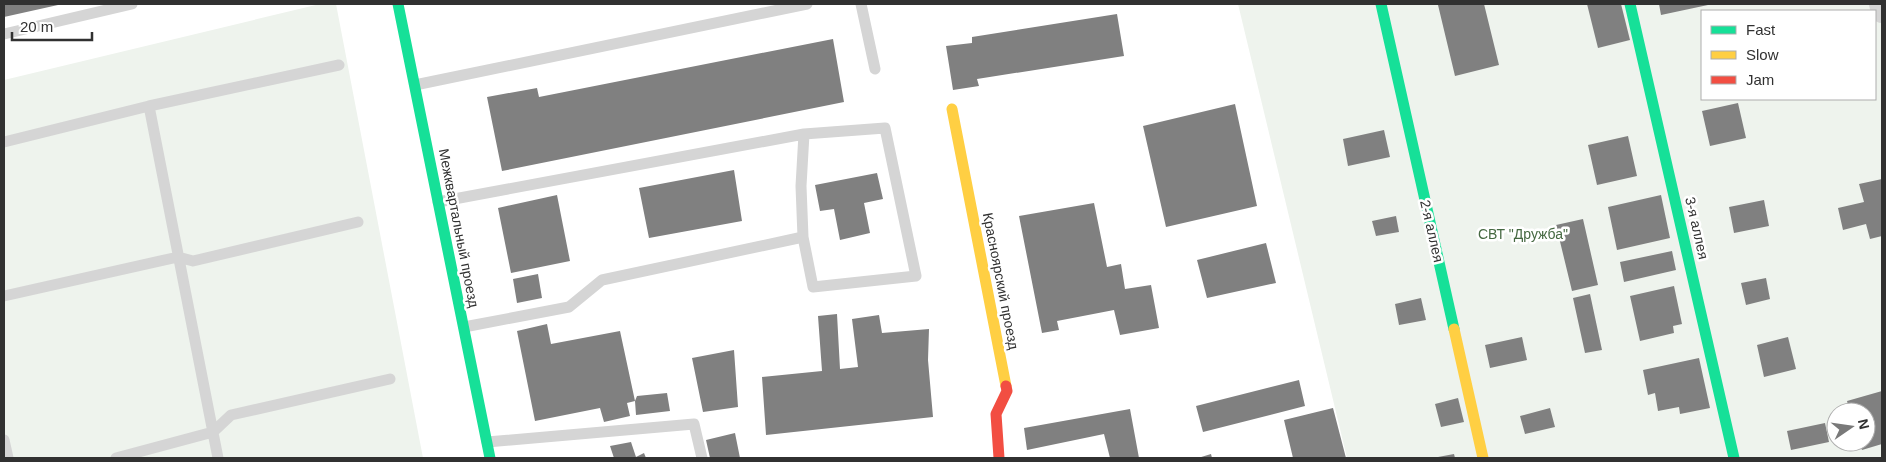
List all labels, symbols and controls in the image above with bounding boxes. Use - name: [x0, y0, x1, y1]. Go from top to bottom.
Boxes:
- scale bar: [12, 10, 92, 42]
- legend: [1701, 10, 1876, 100]
- text: 20 m: [20, 18, 53, 35]
- text: Fast: [1746, 21, 1776, 38]
- text: Slow: [1746, 46, 1779, 63]
- text: Jam: [1746, 71, 1774, 88]
- street label: Межквартальный проезд: [436, 147, 482, 309]
- street label: 3-я аллея: [1682, 195, 1712, 261]
- street label: 2-я аллея: [1417, 198, 1447, 264]
- street label: Красноярский проезд: [980, 211, 1022, 351]
- park label: СВТ "Дружба": [1478, 226, 1568, 242]
- north arrow: [1826, 402, 1876, 452]
- text: N: [1855, 417, 1873, 431]

